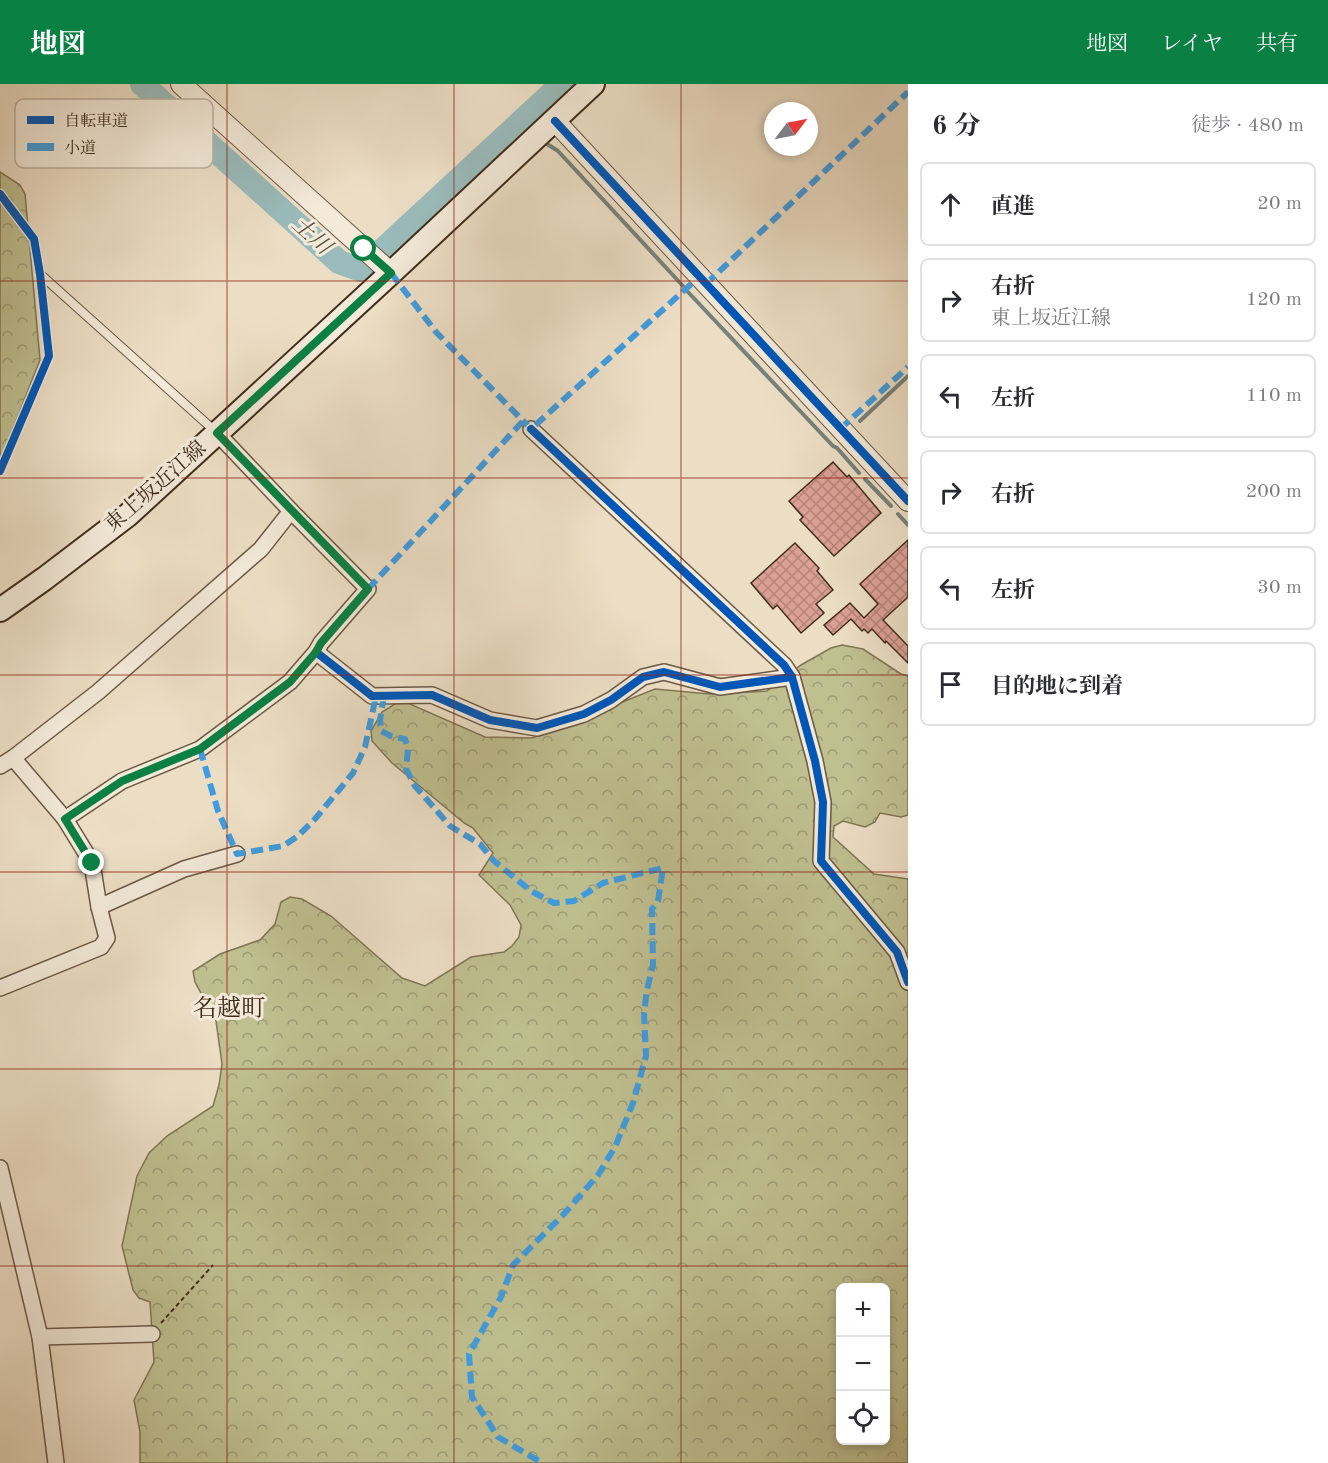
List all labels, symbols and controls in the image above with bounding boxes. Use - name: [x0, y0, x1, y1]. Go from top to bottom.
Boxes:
- text: 地図: [30, 32, 86, 60]
- text: 地図: [1086, 34, 1128, 55]
- text: レイヤ: [1161, 34, 1223, 55]
- text: 共有: [1256, 34, 1298, 55]
- legend: [15, 99, 213, 168]
- north arrow: [764, 102, 818, 156]
- text: 自転車道: [64, 112, 128, 130]
- text: 6 分: [932, 114, 980, 140]
- text: 徒歩 · 480 m: [1191, 116, 1304, 136]
- text: 小道: [64, 139, 96, 157]
- icon: ahead: [934, 188, 967, 221]
- text: 20 m: [1257, 194, 1302, 214]
- text: 直進: [991, 196, 1035, 218]
- water label: 土川: [287, 212, 338, 260]
- route start: [350, 235, 376, 261]
- text: 右折: [991, 276, 1035, 298]
- icon: right: [934, 284, 967, 317]
- text: 120 m: [1246, 290, 1302, 310]
- text: 東上坂近江線: [991, 309, 1111, 329]
- icon: left: [934, 380, 967, 413]
- text: 110 m: [1246, 386, 1302, 406]
- text: 左折: [991, 388, 1035, 410]
- street label: 東上坂近江線: [100, 436, 210, 536]
- icon: right: [934, 476, 967, 509]
- text: 200 m: [1246, 482, 1302, 502]
- text: 右折: [991, 484, 1035, 506]
- icon: left: [934, 572, 967, 605]
- text: 30 m: [1257, 578, 1302, 598]
- text: 左折: [991, 580, 1035, 602]
- icon: arrive: [934, 668, 967, 701]
- text: 目的地に到着: [991, 676, 1123, 698]
- route end: [78, 849, 104, 875]
- district label: 名越町: [193, 995, 265, 1022]
- map controls: [836, 1283, 890, 1445]
- button: +: [836, 1283, 890, 1337]
- button: −: [836, 1337, 890, 1391]
- button: locate: [836, 1391, 890, 1445]

